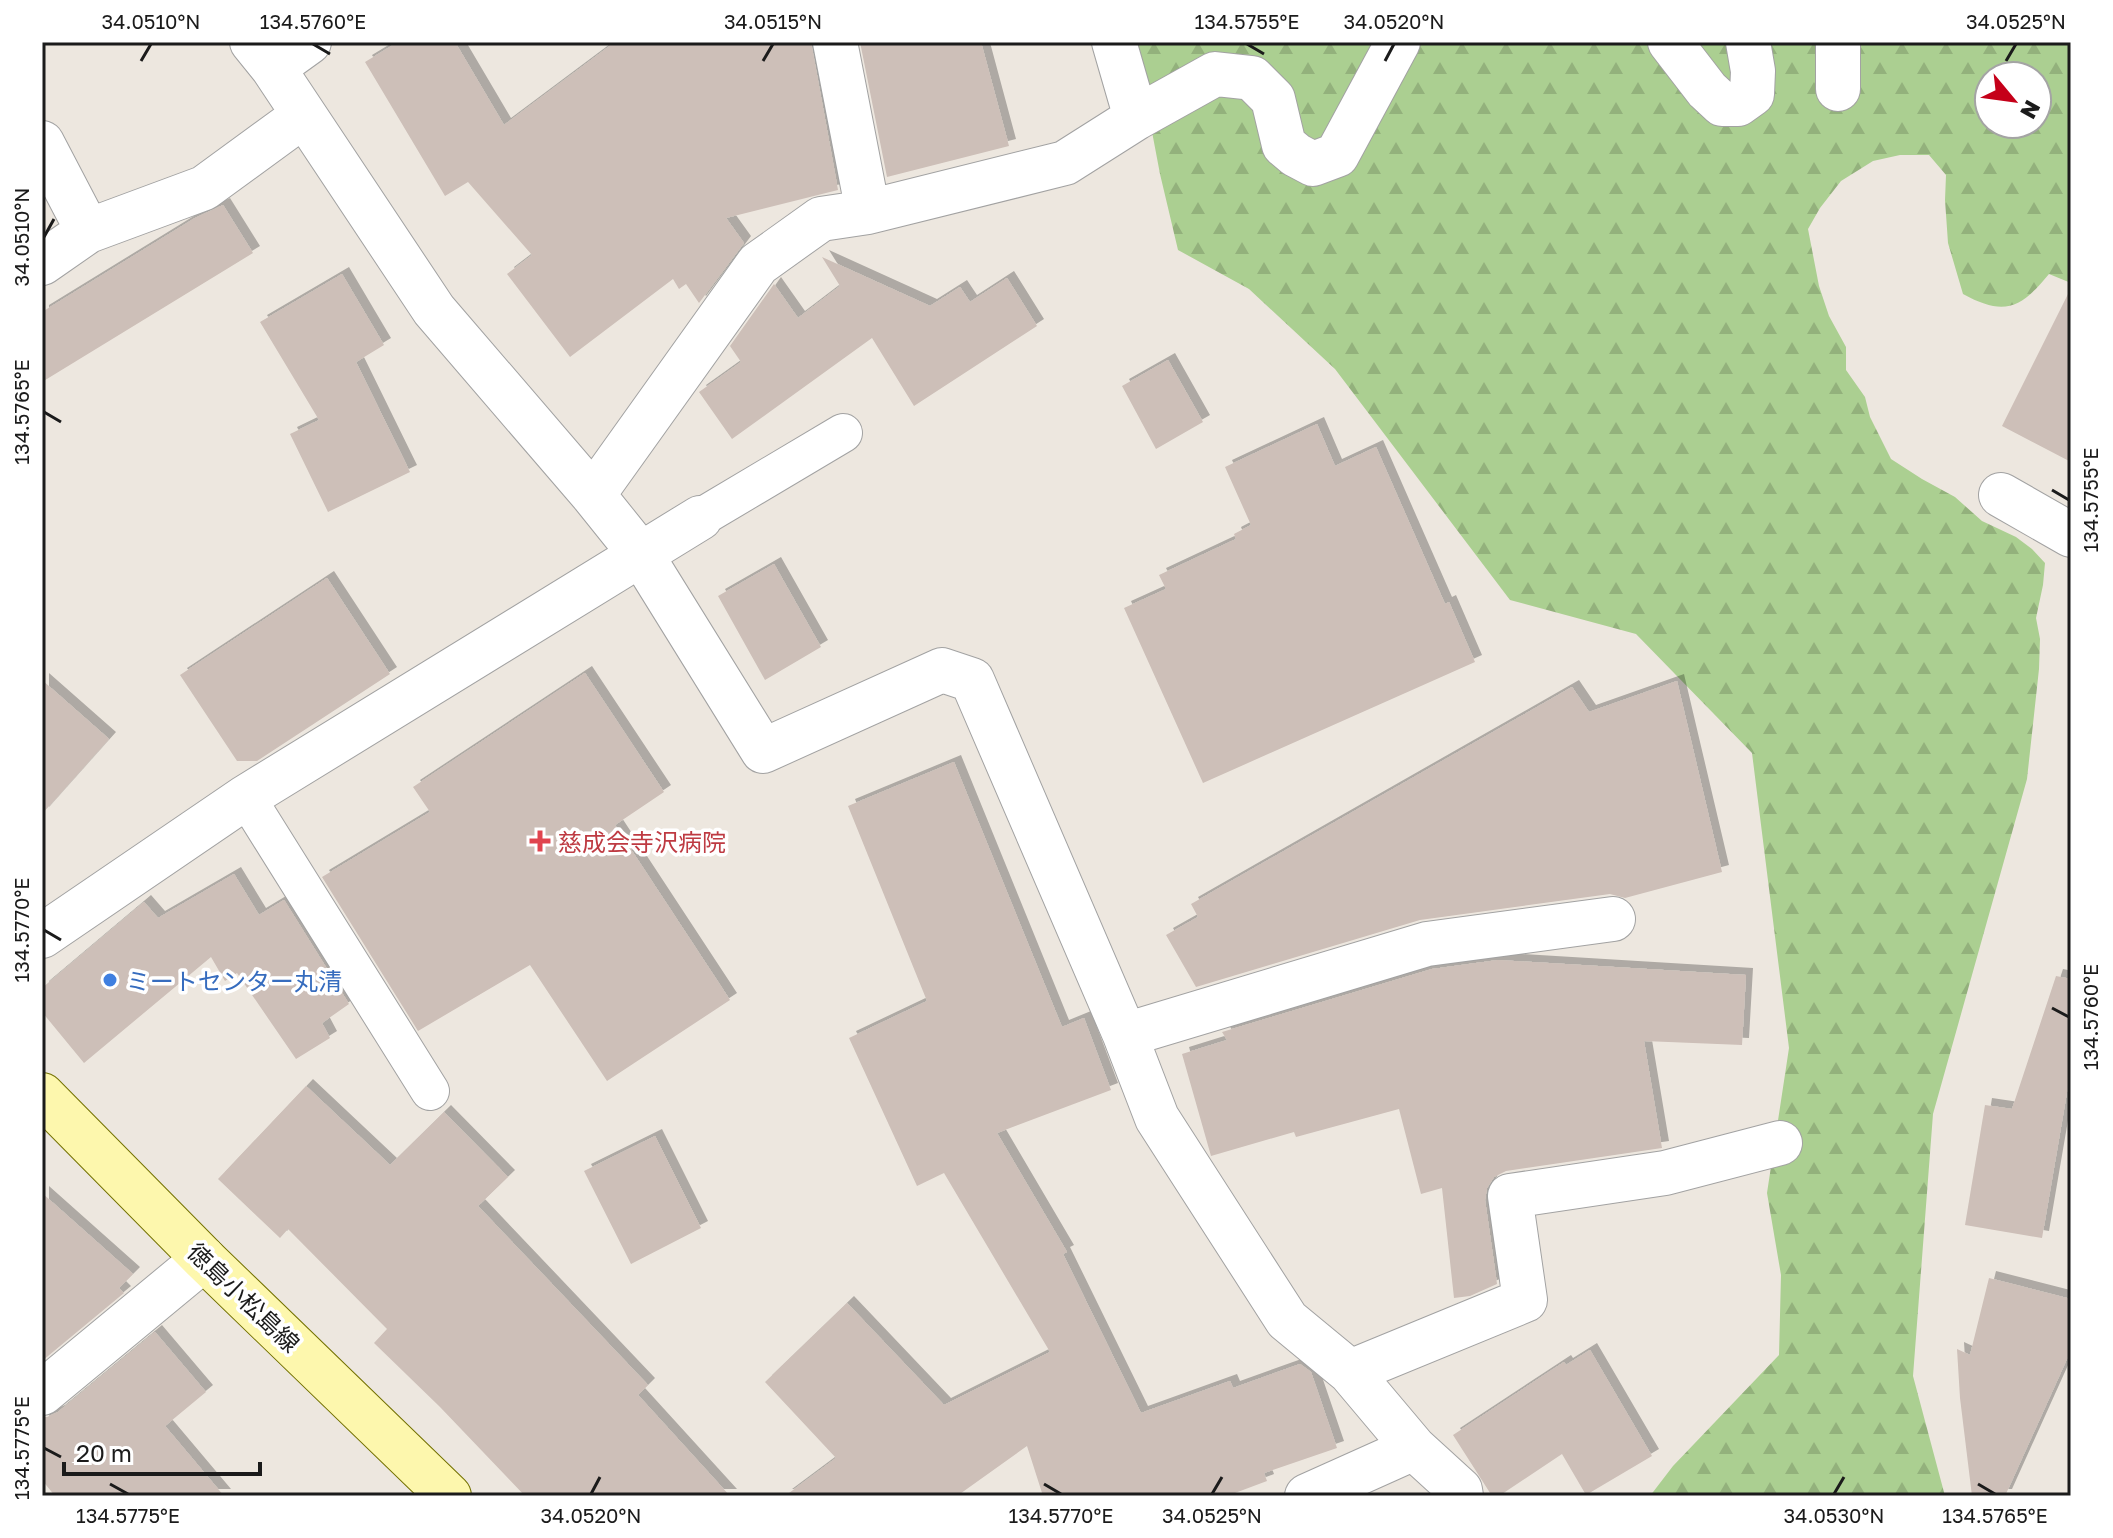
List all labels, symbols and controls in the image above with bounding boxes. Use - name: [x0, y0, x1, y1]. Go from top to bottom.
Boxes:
- text: 34.0510°N: [102, 9, 201, 33]
- text: 134.5760°E: [260, 9, 366, 33]
- text: 34.0515°N: [724, 9, 822, 33]
- text: 134.5755°E: [1195, 9, 1300, 33]
- text: 34.0520°N: [1344, 9, 1444, 33]
- text: 34.0525°N: [1966, 9, 2066, 33]
- north arrow: [1973, 60, 2053, 140]
- text: N: [2015, 96, 2047, 124]
- text: 34.0510°N: [9, 188, 33, 287]
- text: 134.5765°E: [9, 359, 33, 465]
- text: 134.5755°E: [2078, 448, 2102, 553]
- place label: 慈成会寺沢病院: [558, 827, 726, 856]
- marker: 慈成会寺沢病院: [529, 830, 551, 852]
- text: 134.5770°E: [9, 878, 33, 982]
- text: 134.5760°E: [2078, 964, 2102, 1070]
- place label: ミートセンター丸清: [126, 966, 342, 995]
- marker: ミートセンター丸清: [101, 971, 119, 989]
- street label: 徳島小松島線: [182, 1237, 306, 1357]
- text: 134.5775°E: [9, 1396, 33, 1500]
- scale bar: [64, 1426, 260, 1476]
- text: 20 m: [76, 1438, 132, 1467]
- text: 134.5775°E: [76, 1503, 180, 1527]
- text: 34.0520°N: [541, 1503, 641, 1527]
- text: 134.5770°E: [1009, 1503, 1113, 1527]
- text: 34.0525°N: [1162, 1503, 1262, 1527]
- text: 34.0530°N: [1784, 1503, 1885, 1527]
- text: 134.5765°E: [1942, 1503, 2048, 1527]

